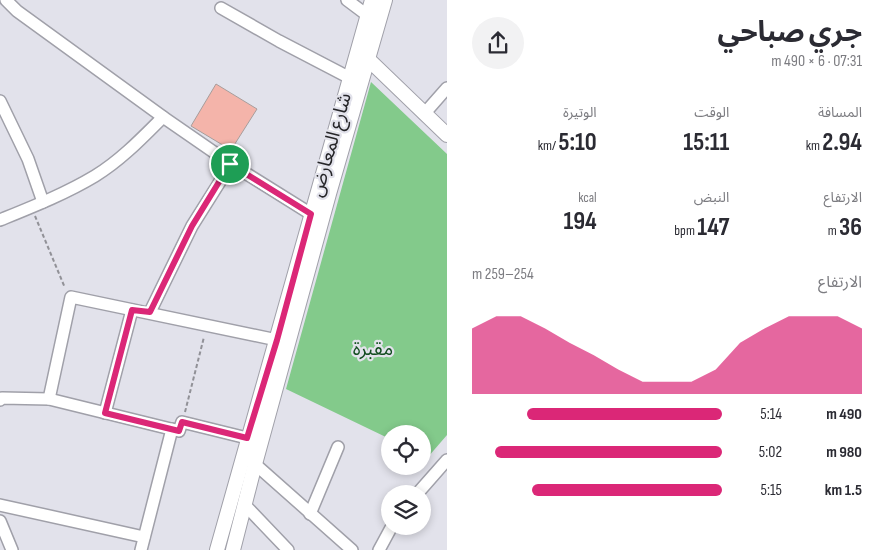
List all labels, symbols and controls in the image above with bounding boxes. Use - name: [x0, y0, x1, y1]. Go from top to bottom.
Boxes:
- text: جري صباحي: [717, 16, 862, 49]
- button: share: [472, 17, 524, 69]
- text: 07:31 · 6 × 490 m: [771, 52, 862, 71]
- street label: شارع المعارض: [305, 90, 358, 200]
- text: الوتيرة: [563, 104, 597, 121]
- text: الوقت: [694, 104, 729, 121]
- text: المسافة: [818, 104, 862, 121]
- text: 5:10: [558, 127, 597, 158]
- text: 15:11: [683, 127, 729, 158]
- text: 2.94: [822, 127, 862, 158]
- text: /km: [538, 137, 558, 154]
- text: km: [806, 137, 822, 154]
- pin: [209, 143, 251, 185]
- icon: arrive: [216, 150, 244, 178]
- text: kcal: [578, 189, 597, 206]
- text: النبض: [694, 189, 729, 206]
- text: الارتفاع: [824, 189, 862, 206]
- text: 194: [563, 206, 597, 237]
- text: 147: [697, 212, 729, 243]
- text: 36: [839, 212, 862, 243]
- text: bpm: [674, 222, 697, 239]
- text: m: [828, 222, 839, 239]
- text: 254–259 m: [472, 265, 534, 284]
- text: الارتفاع: [818, 273, 862, 292]
- park label: مقبرة: [353, 338, 393, 361]
- text: 5:14: [760, 405, 782, 424]
- text: 490 m: [826, 405, 862, 424]
- map controls: [381, 425, 431, 535]
- button: locate: [381, 425, 431, 475]
- text: 5:02: [759, 443, 782, 462]
- text: 980 m: [826, 443, 862, 462]
- text: 5:15: [761, 481, 782, 500]
- text: 1.5 km: [825, 481, 862, 500]
- button: layers: [381, 485, 431, 535]

